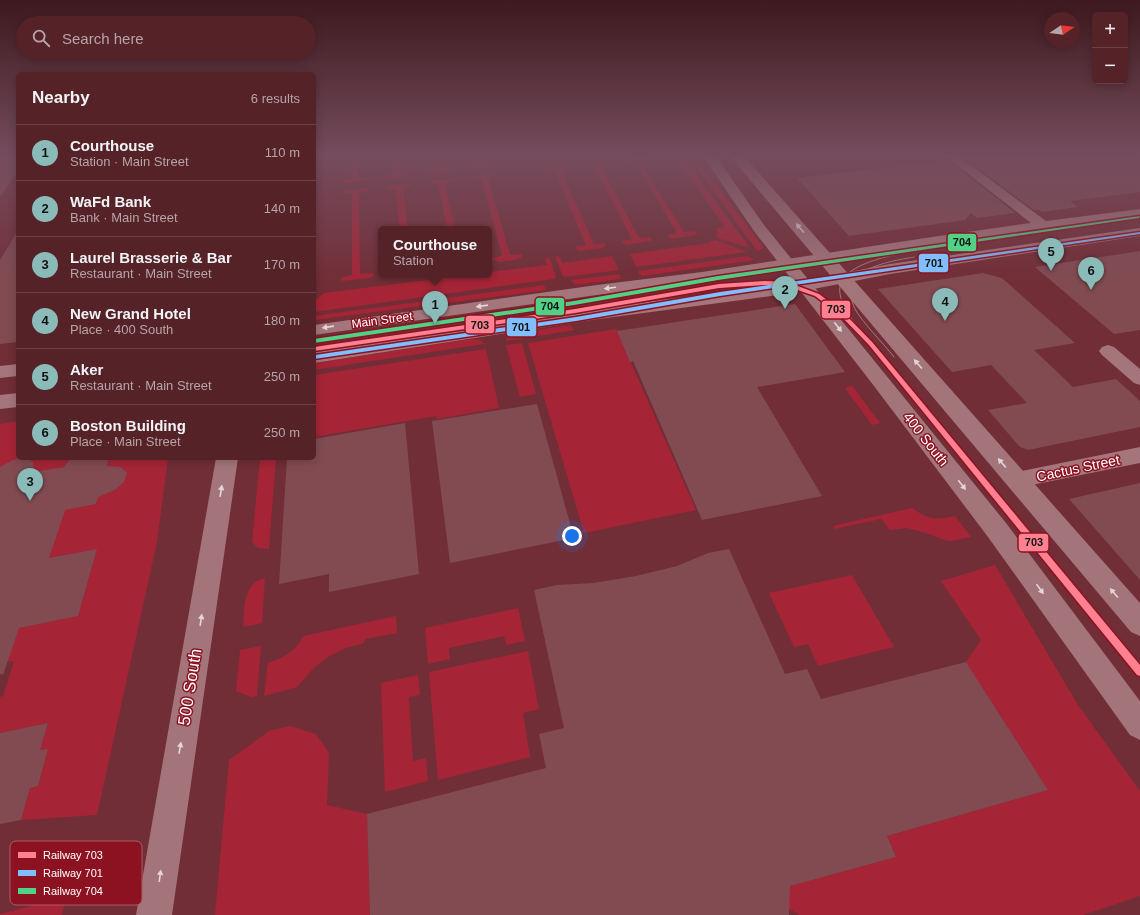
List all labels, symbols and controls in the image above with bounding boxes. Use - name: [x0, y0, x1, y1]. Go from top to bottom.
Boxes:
- north arrow: [1044, 12, 1080, 48]
- map controls: [1092, 12, 1128, 84]
- button: +: [1092, 12, 1128, 48]
- search box: [16, 16, 316, 60]
- icon: search: [30, 27, 52, 49]
- text: Search here: [62, 30, 144, 47]
- button: −: [1092, 48, 1128, 84]
- text: Nearby: [32, 88, 90, 107]
- text: 6 results: [251, 91, 300, 106]
- text: Courthouse: [70, 137, 154, 154]
- text: 1: [41, 145, 49, 160]
- text: 110 m: [265, 145, 300, 160]
- text: Station · Main Street: [70, 154, 189, 169]
- text: WaFd Bank: [70, 193, 151, 210]
- text: 2: [41, 201, 49, 216]
- text: 140 m: [264, 201, 300, 216]
- text: Bank · Main Street: [70, 210, 178, 225]
- one-way arrow: [796, 223, 805, 233]
- popup: [378, 226, 492, 278]
- line badge: 704: [947, 233, 977, 252]
- text: Courthouse: [393, 236, 477, 253]
- text: 704: [953, 236, 972, 248]
- pin: 5: [1038, 238, 1064, 271]
- text: Laurel Brasserie & Bar: [70, 249, 232, 266]
- text: Station: [393, 253, 433, 268]
- line badge: 701: [918, 253, 949, 273]
- text: 3: [41, 257, 49, 272]
- text: 170 m: [264, 257, 300, 272]
- text: 701: [925, 257, 943, 269]
- pin: 6: [1078, 257, 1104, 290]
- text: Restaurant · Main Street: [70, 266, 212, 281]
- pin: 2: [772, 276, 798, 309]
- one-way arrow: [604, 285, 616, 291]
- pin: 4: [932, 288, 958, 321]
- pin: 1: [422, 291, 448, 324]
- line badge: 704: [535, 297, 565, 316]
- text: 704: [541, 300, 560, 312]
- line badge: 703: [821, 300, 851, 319]
- one-way arrow: [476, 303, 488, 309]
- text: 703: [827, 303, 845, 315]
- text: New Grand Hotel: [70, 305, 191, 322]
- street label: Main Street: [351, 309, 414, 331]
- text: 4: [41, 313, 49, 328]
- text: 180 m: [264, 313, 300, 328]
- line badge: 703: [465, 315, 495, 334]
- line badge: 701: [506, 317, 537, 337]
- text: 703: [471, 319, 489, 331]
- text: 701: [512, 321, 530, 333]
- text: Place · 400 South: [70, 322, 173, 337]
- one-way arrow: [834, 322, 843, 333]
- one-way arrow: [322, 324, 334, 330]
- one-way arrow: [913, 359, 922, 370]
- text: Aker: [70, 361, 103, 378]
- text: 5: [41, 369, 49, 384]
- text: 250 m: [264, 369, 300, 384]
- text: Restaurant · Main Street: [70, 378, 212, 393]
- street label: 400 South: [900, 409, 952, 469]
- text: Boston Building: [70, 417, 186, 434]
- text: 6: [41, 425, 49, 440]
- text: 250 m: [264, 425, 300, 440]
- text: Place · Main Street: [70, 434, 181, 449]
- street label: Cactus Street: [1035, 451, 1121, 485]
- one-way arrow: [998, 458, 1007, 469]
- pin: 3: [17, 468, 43, 501]
- one-way arrow: [957, 479, 966, 490]
- one-way arrow: [218, 485, 224, 497]
- your location: [562, 526, 582, 546]
- line badge: 703: [1018, 533, 1049, 552]
- text: 703: [1025, 536, 1043, 548]
- one-way arrow: [1036, 583, 1044, 594]
- one-way arrow: [1110, 588, 1119, 599]
- one-way arrow: [198, 614, 204, 626]
- street label: 500 South: [175, 647, 205, 727]
- one-way arrow: [178, 742, 184, 754]
- legend: [10, 841, 142, 905]
- text: Railway 703: [43, 849, 103, 861]
- text: Railway 701: [43, 867, 103, 879]
- one-way arrow: [157, 870, 163, 882]
- text: Railway 704: [43, 885, 103, 897]

